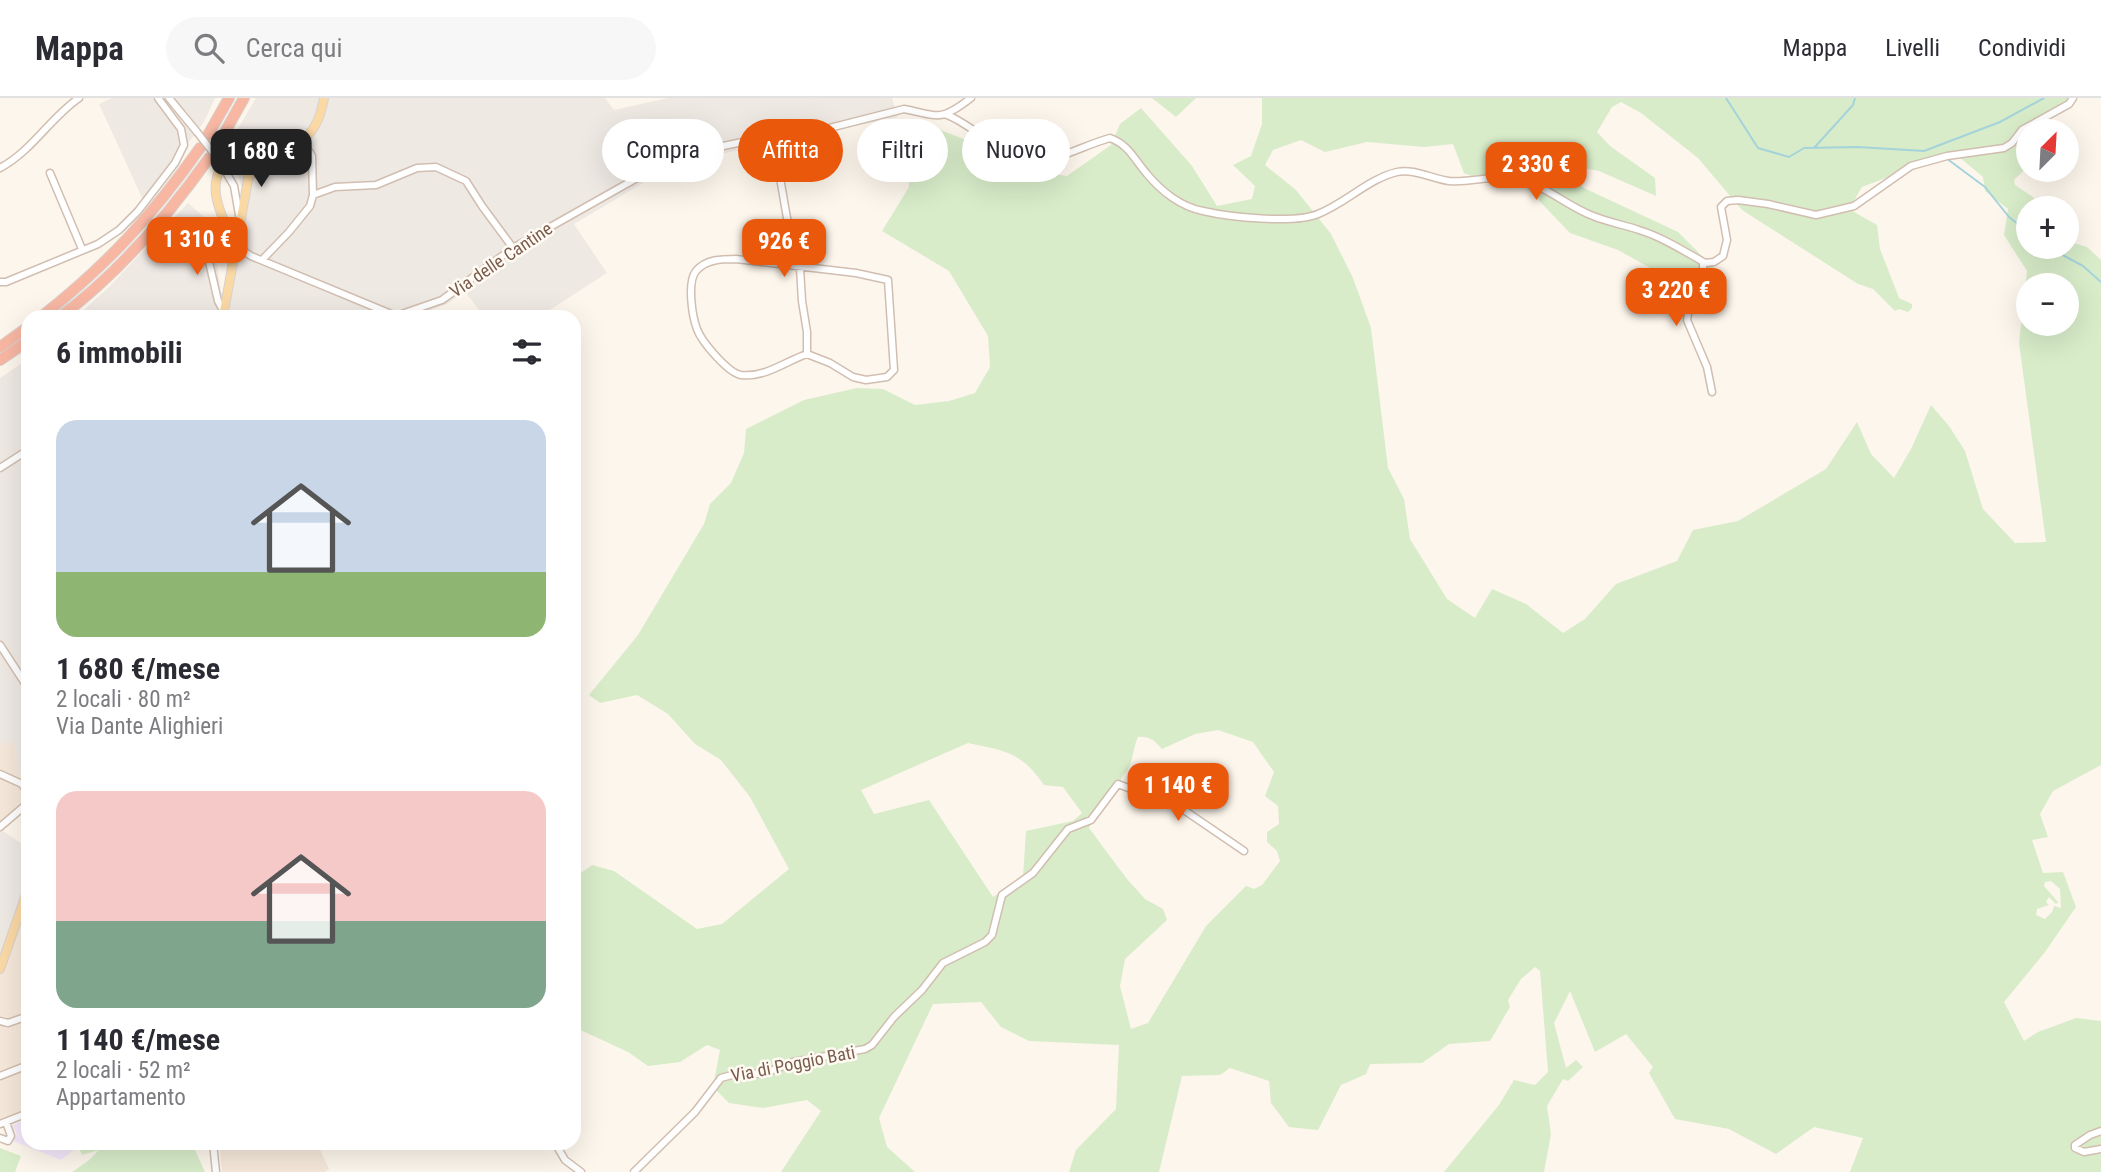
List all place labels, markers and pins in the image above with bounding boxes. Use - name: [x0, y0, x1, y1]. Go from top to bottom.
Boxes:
- pin: 1 680 €: [196, 130, 326, 189]
- pin: 2 330 €: [1471, 142, 1601, 202]
- pin: 1 310 €: [132, 218, 262, 277]
- pin: 926 €: [735, 220, 833, 279]
- pin: 3 220 €: [1611, 268, 1741, 328]
- pin: 1 140 €: [1113, 764, 1243, 823]

